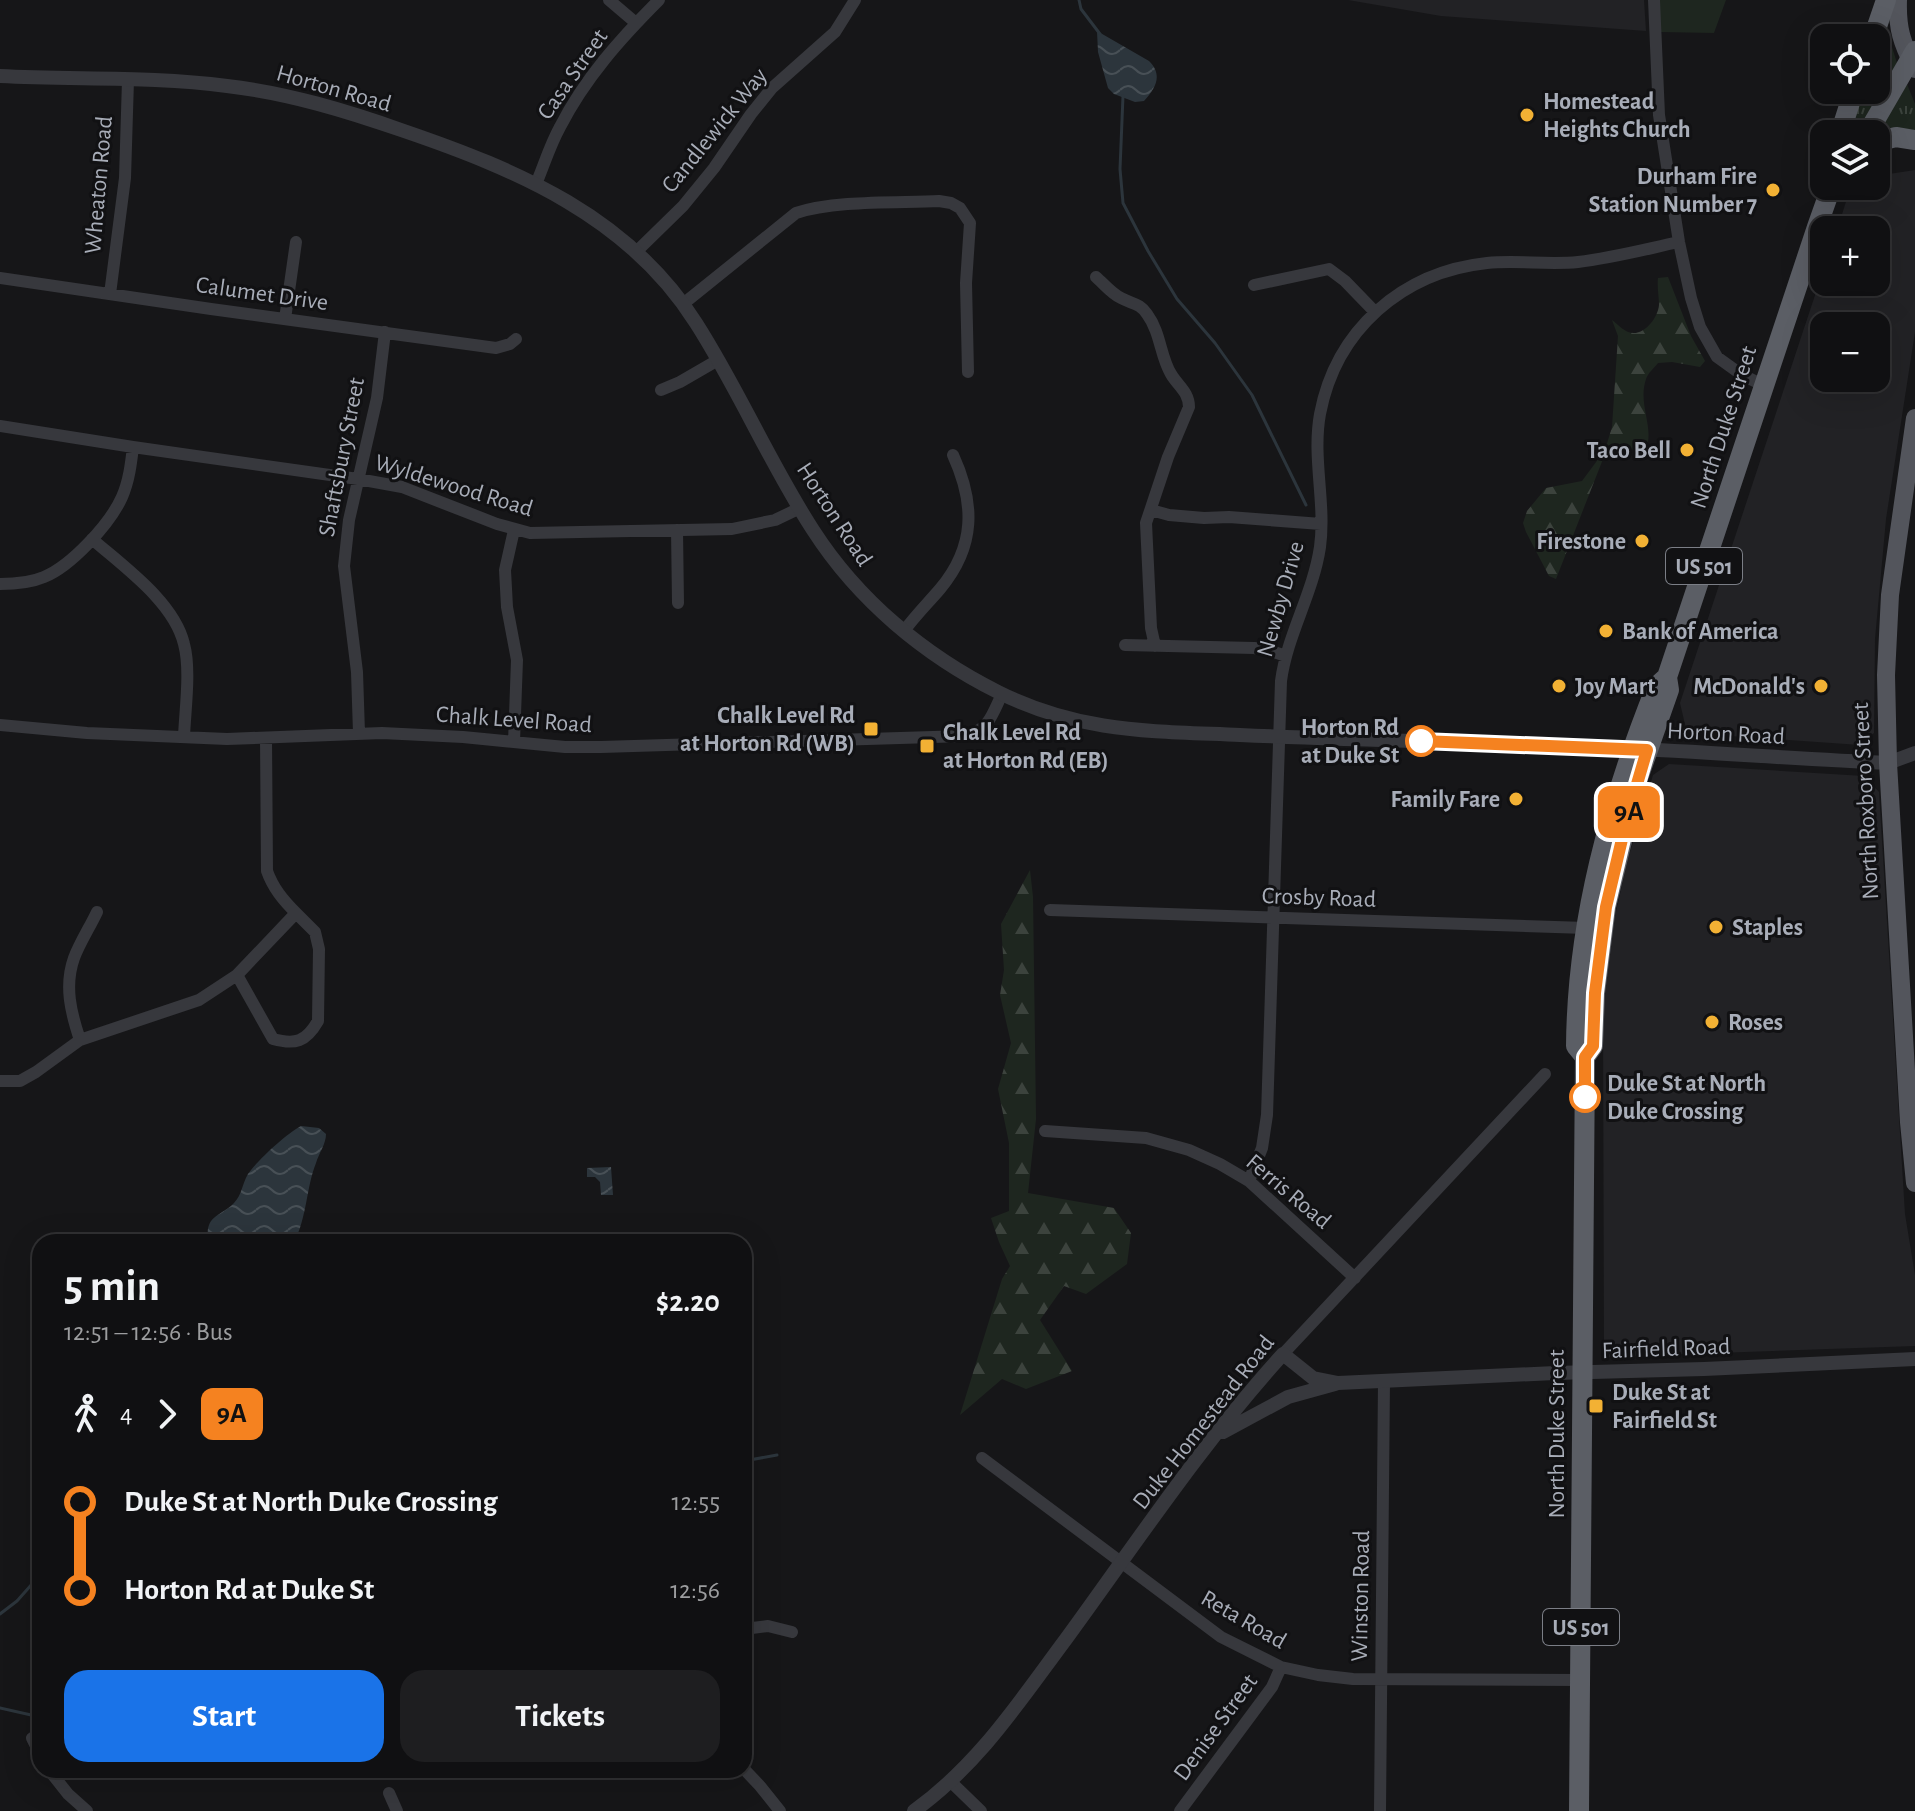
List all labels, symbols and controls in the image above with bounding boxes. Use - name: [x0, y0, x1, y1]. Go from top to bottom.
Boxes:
- map controls: [1810, 24, 1890, 392]
- button: locate: [1810, 24, 1890, 104]
- street label: Casa Street: [533, 25, 613, 124]
- street label: Horton Road: [274, 61, 394, 117]
- street label: Candlewick Way: [657, 64, 772, 197]
- place label: Homestead Heights Church: [1543, 90, 1691, 142]
- marker: Homestead Heights Church: [1518, 106, 1536, 124]
- street label: Wheaton Road: [81, 115, 117, 255]
- button: layers: [1810, 120, 1890, 200]
- place label: Durham Fire Station Number 7: [1589, 165, 1757, 217]
- marker: Durham Fire Station Number 7: [1764, 181, 1782, 199]
- button: +: [1810, 216, 1890, 296]
- street label: Calumet Drive: [194, 273, 330, 315]
- button: −: [1810, 312, 1890, 392]
- street label: North Duke Street: [1686, 343, 1762, 511]
- street label: Shaftsbury Street: [315, 375, 369, 539]
- place label: Taco Bell: [1587, 439, 1671, 463]
- marker: Taco Bell: [1678, 441, 1696, 459]
- street label: Wyldewood Road: [372, 450, 536, 521]
- street label: Horton Road: [792, 458, 876, 571]
- place label: Firestone: [1536, 530, 1626, 554]
- marker: Firestone: [1633, 532, 1651, 550]
- street label: Newby Drive: [1253, 539, 1309, 660]
- road number: US 501: [1666, 548, 1742, 584]
- place label: Bank of America: [1622, 620, 1779, 644]
- marker: Bank of America: [1597, 622, 1615, 640]
- place label: Joy Mart: [1575, 675, 1655, 699]
- place label: McDonald's: [1693, 675, 1805, 699]
- marker: Joy Mart: [1550, 677, 1568, 695]
- marker: McDonald's: [1812, 677, 1830, 695]
- street label: North Roxboro Street: [1849, 701, 1883, 900]
- street label: Chalk Level Road: [435, 703, 593, 737]
- place label: Chalk Level Rd at Horton Rd (WB): [680, 704, 855, 756]
- place label: Horton Rd at Duke St: [1301, 716, 1399, 768]
- street label: Horton Road: [1666, 719, 1786, 749]
- marker: Chalk Level Rd at Horton Rd (WB): [862, 720, 880, 738]
- place label: Chalk Level Rd at Horton Rd (EB): [943, 721, 1109, 773]
- marker: Horton Rd at Duke St: [1406, 726, 1436, 756]
- marker: Chalk Level Rd at Horton Rd (EB): [918, 737, 936, 755]
- line badge: 9A: [1593, 786, 1665, 838]
- place label: Family Fare: [1391, 788, 1500, 812]
- marker: Family Fare: [1507, 790, 1525, 808]
- text: 9A: [1614, 798, 1644, 826]
- street label: Crosby Road: [1261, 884, 1377, 912]
- place label: Staples: [1732, 916, 1803, 940]
- marker: Staples: [1707, 918, 1725, 936]
- place label: Roses: [1728, 1011, 1783, 1035]
- marker: Roses: [1703, 1013, 1721, 1031]
- place label: Duke St at North Duke Crossing: [1607, 1072, 1766, 1124]
- marker: Duke St at North Duke Crossing: [1570, 1082, 1600, 1112]
- street label: Ferris Road: [1241, 1150, 1335, 1234]
- text: 5 min: [64, 1265, 160, 1309]
- text: $2.20: [656, 1287, 720, 1317]
- text: 12:51 – 12:56 · Bus: [64, 1319, 233, 1345]
- street label: Duke Homestead Road: [1129, 1331, 1279, 1514]
- street label: Fairfield Road: [1601, 1335, 1731, 1363]
- street label: North Duke Street: [1545, 1349, 1569, 1519]
- place label: Duke St at Fairfield St: [1612, 1381, 1717, 1433]
- icon: walk: [64, 1392, 108, 1436]
- icon: forward: [145, 1392, 189, 1436]
- marker: Duke St at Fairfield St: [1587, 1397, 1605, 1415]
- text: 9A: [217, 1400, 247, 1428]
- text: 4: [120, 1401, 133, 1427]
- text: Duke St at North Duke Crossing: [124, 1487, 498, 1517]
- text: 12:55: [672, 1489, 720, 1515]
- street label: Winston Road: [1348, 1530, 1374, 1662]
- text: Horton Rd at Duke St: [124, 1575, 374, 1605]
- text: 12:56: [670, 1577, 720, 1603]
- street label: Reta Road: [1197, 1586, 1290, 1654]
- road number: US 501: [1543, 1609, 1619, 1645]
- button: Start: [64, 1670, 384, 1762]
- button: Tickets: [400, 1670, 720, 1762]
- street label: Denise Street: [1169, 1670, 1262, 1785]

